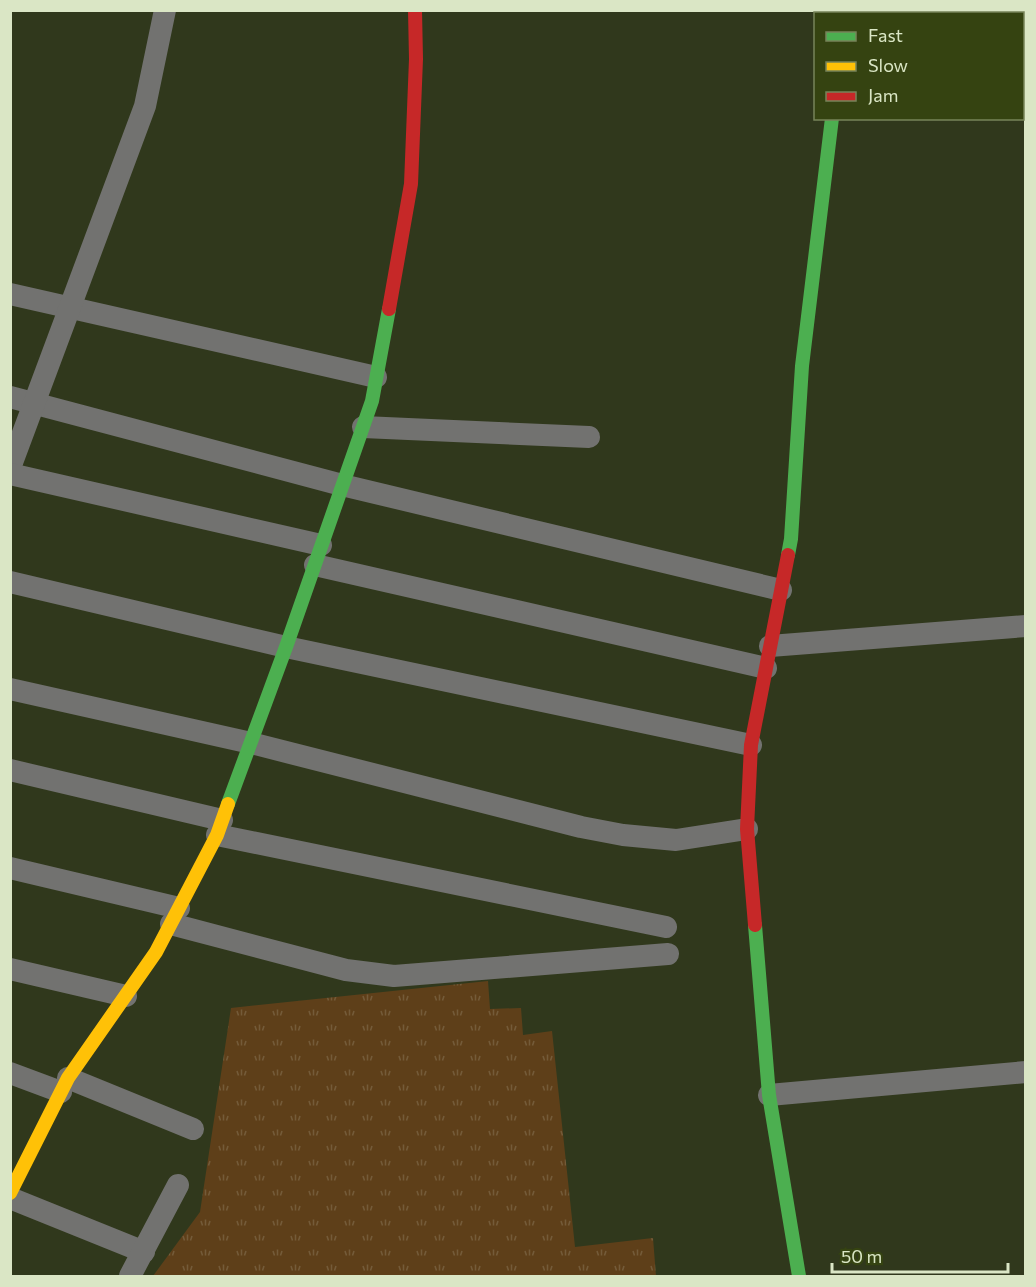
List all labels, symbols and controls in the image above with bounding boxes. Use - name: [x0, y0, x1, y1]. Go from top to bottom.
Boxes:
- legend: [814, 12, 1024, 120]
- text: Fast: [868, 24, 903, 46]
- text: Slow: [868, 54, 908, 76]
- text: Jam: [868, 84, 898, 106]
- scale bar: [832, 1236, 1008, 1274]
- text: 50 m: [841, 1245, 882, 1267]

